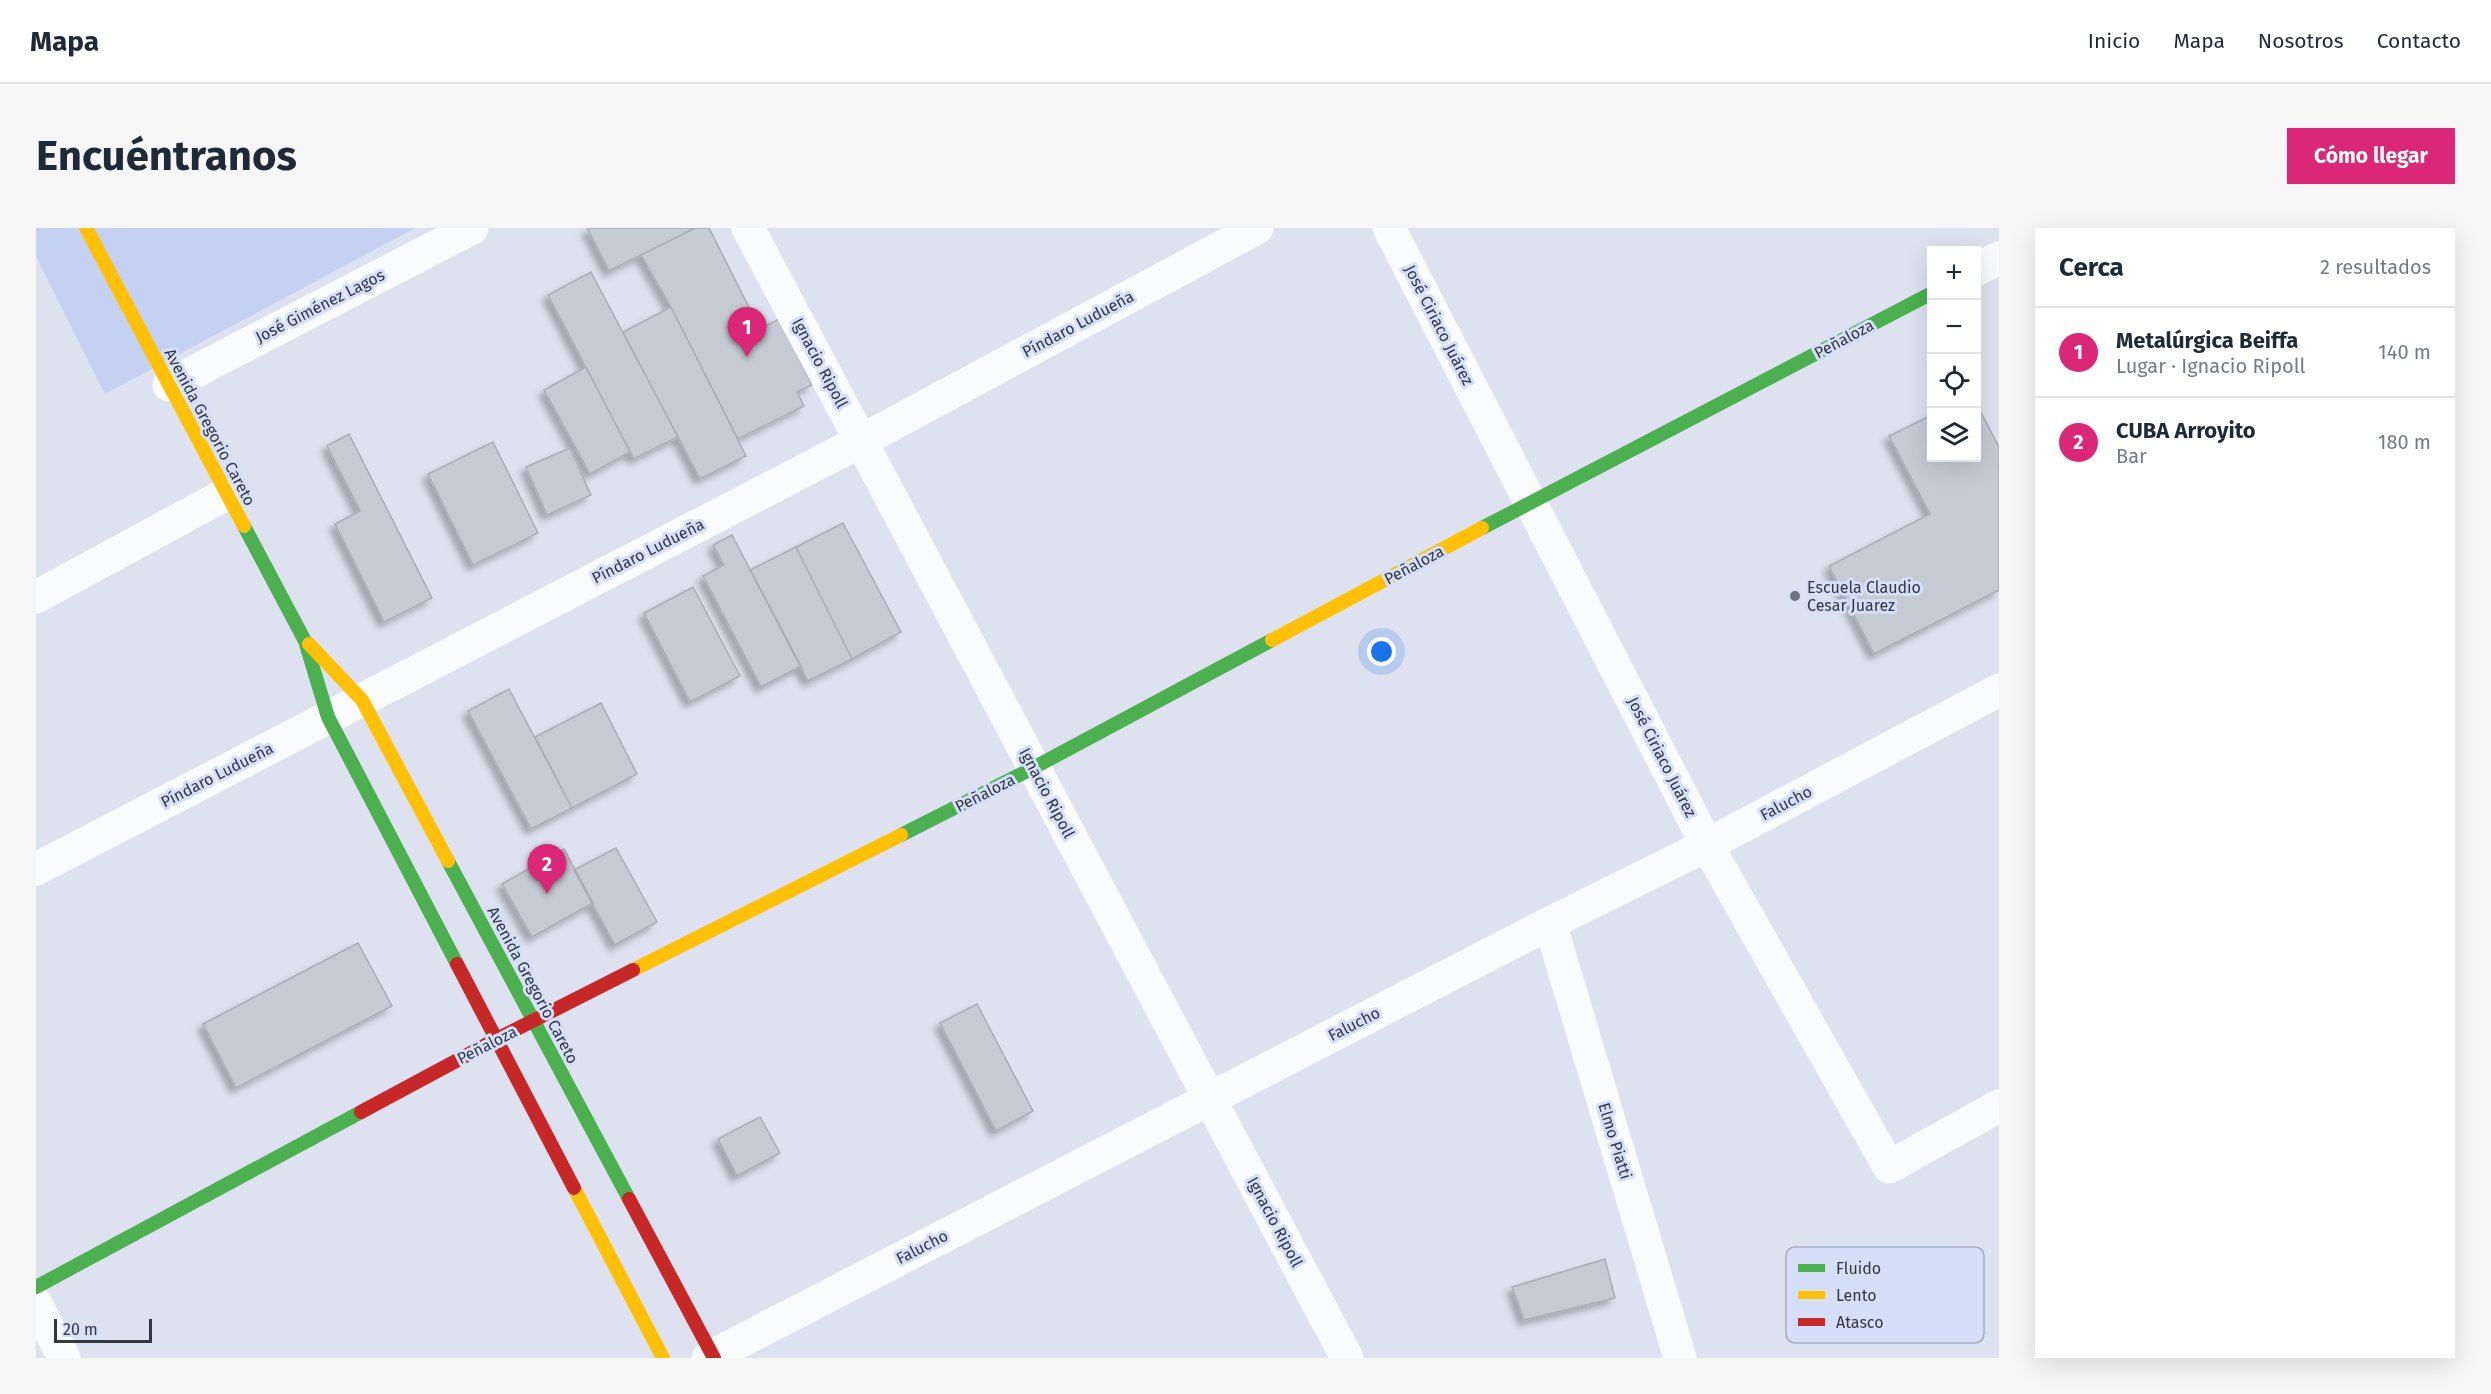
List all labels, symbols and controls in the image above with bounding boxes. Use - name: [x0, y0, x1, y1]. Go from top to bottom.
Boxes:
- text: Mapa: [30, 25, 99, 58]
- text: Inicio: [2088, 28, 2140, 54]
- text: Mapa: [2173, 28, 2225, 54]
- text: Nosotros: [2258, 28, 2344, 54]
- text: Contacto: [2377, 28, 2461, 54]
- button: Cómo llegar: [2287, 128, 2455, 184]
- text: Encuéntranos: [36, 131, 297, 181]
- map controls: [1927, 246, 1981, 462]
- button: +: [1927, 246, 1981, 300]
- text: Cerca: [2059, 252, 2124, 283]
- text: 2 resultados: [2320, 255, 2431, 279]
- street label: José Ciriaco Juárez: [1400, 262, 1478, 388]
- street label: José Giménez Lagos: [252, 265, 388, 347]
- street label: Píndaro Ludueña: [1019, 287, 1137, 361]
- button: −: [1927, 300, 1981, 354]
- pin: 1: [728, 308, 766, 357]
- street label: Ignacio Ripoll: [788, 315, 852, 412]
- street label: Peñaloza: [1811, 315, 1877, 363]
- text: Metalúrgica Beiffa: [2116, 327, 2298, 354]
- text: 1: [2074, 340, 2083, 364]
- text: 140 m: [2378, 340, 2431, 364]
- street label: Avenida Gregorio Careto: [161, 345, 259, 509]
- button: locate: [1927, 354, 1981, 408]
- text: Lugar · Ignacio Ripoll: [2116, 354, 2305, 378]
- button: layers: [1927, 408, 1981, 462]
- text: CUBA Arroyito: [2116, 417, 2256, 444]
- text: 2: [2073, 430, 2084, 454]
- text: 180 m: [2378, 430, 2431, 454]
- text: Bar: [2116, 444, 2147, 468]
- street label: Píndaro Ludueña: [589, 515, 707, 587]
- street label: Peñaloza: [1381, 541, 1447, 589]
- place label: Escuela Claudio Cesar Juarez: [1807, 578, 1921, 615]
- marker: Escuela Claudio Cesar Juarez: [1788, 589, 1802, 603]
- your location: [1367, 637, 1396, 666]
- street label: José Ciriaco Juárez: [1623, 694, 1701, 820]
- street label: Píndaro Ludueña: [158, 739, 276, 811]
- street label: Ignacio Ripoll: [1015, 745, 1079, 842]
- street label: Peñaloza: [952, 770, 1018, 816]
- street label: Falucho: [1757, 782, 1815, 824]
- pin: 2: [528, 844, 566, 894]
- street label: Avenida Gregorio Careto: [484, 903, 582, 1067]
- street label: Falucho: [1325, 1003, 1383, 1045]
- street label: Peñaloza: [454, 1022, 520, 1068]
- street label: Elmo Piatti: [1594, 1100, 1636, 1182]
- street label: Ignacio Ripoll: [1243, 1174, 1307, 1271]
- street label: Falucho: [893, 1226, 951, 1268]
- legend: [1786, 1247, 1984, 1343]
- text: Fluido: [1836, 1259, 1881, 1278]
- text: Lento: [1836, 1286, 1877, 1305]
- text: Atasco: [1836, 1313, 1884, 1332]
- scale bar: [54, 1316, 152, 1344]
- text: 20 m: [63, 1320, 98, 1339]

